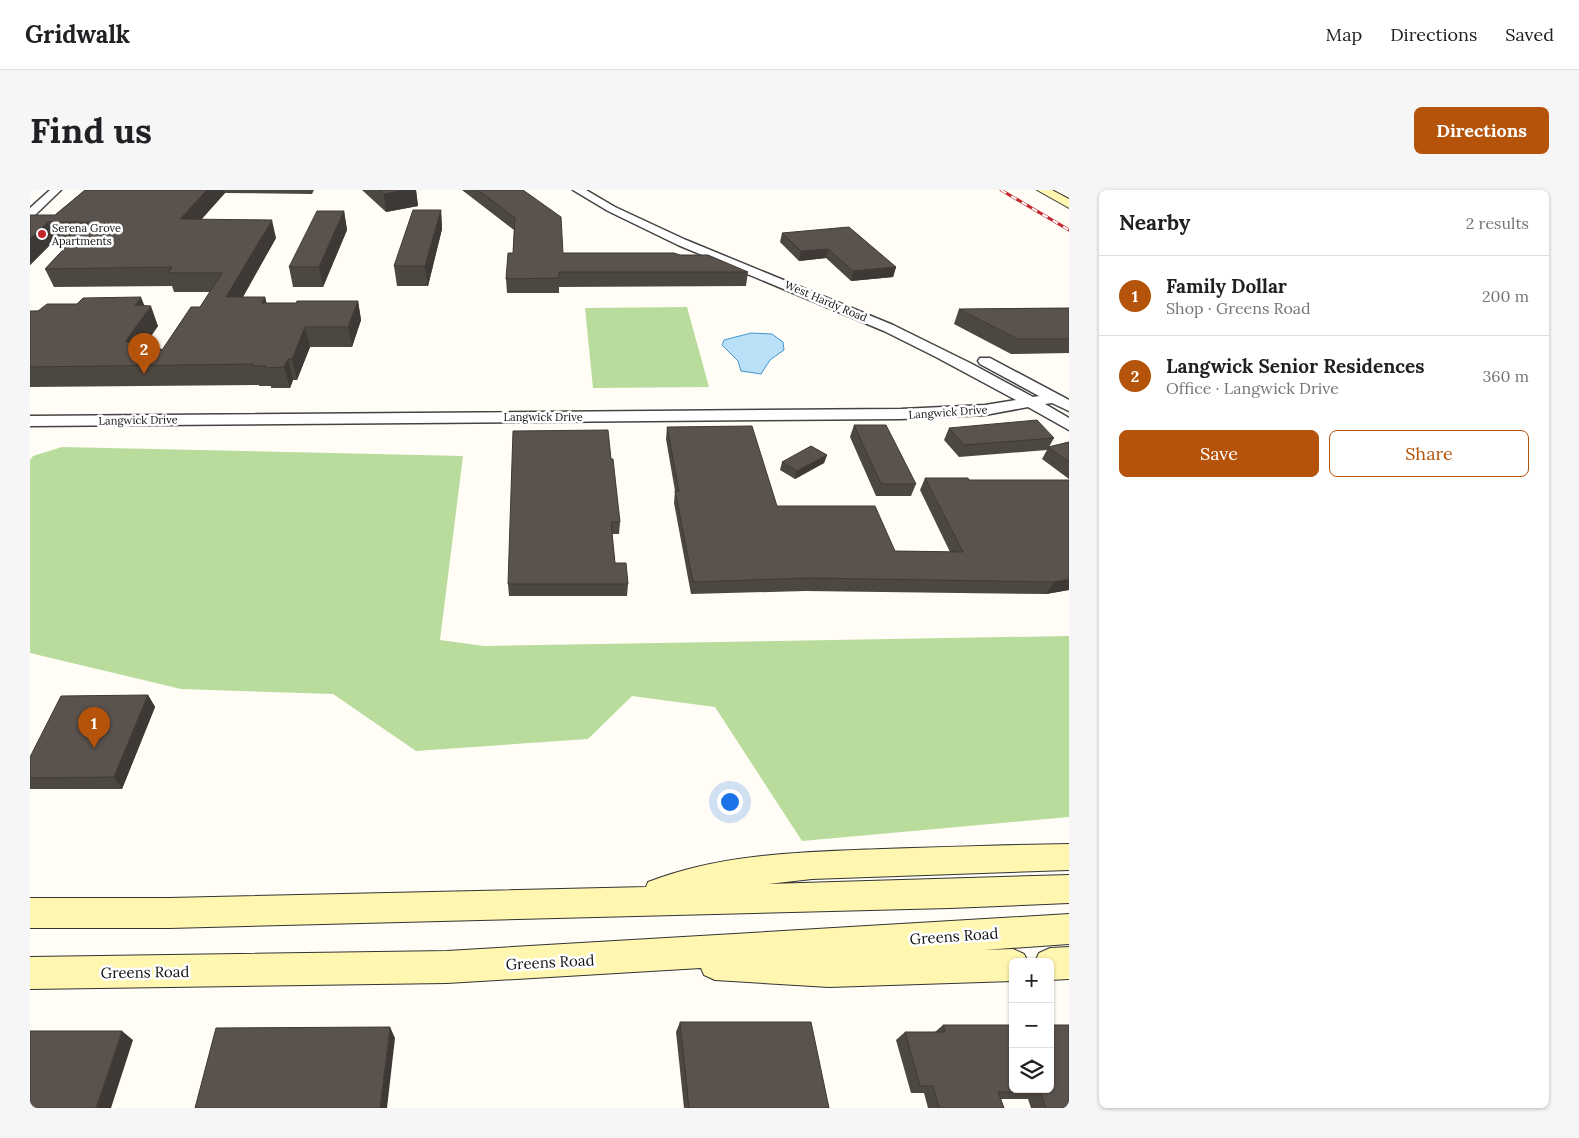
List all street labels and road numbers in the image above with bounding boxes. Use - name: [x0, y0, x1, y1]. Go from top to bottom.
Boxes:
- street label: West Hardy Road: [783, 277, 870, 325]
- street label: Langwick Drive: [908, 402, 988, 422]
- street label: Langwick Drive: [503, 410, 583, 424]
- street label: Langwick Drive: [98, 412, 178, 428]
- street label: Greens Road: [909, 923, 999, 949]
- street label: Greens Road: [505, 950, 595, 974]
- street label: Greens Road: [100, 962, 190, 982]

